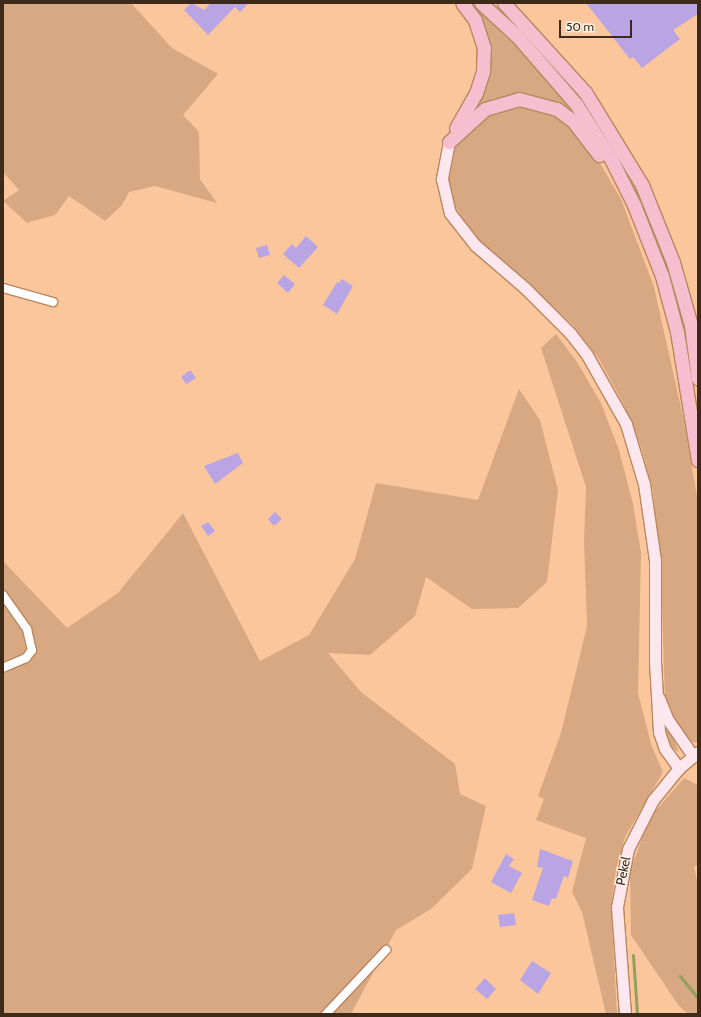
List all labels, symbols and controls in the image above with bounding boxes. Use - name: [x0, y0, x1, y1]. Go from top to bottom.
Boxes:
- scale bar: [561, 12, 634, 38]
- text: 50 m: [566, 19, 594, 34]
- street label: Pekel: [612, 855, 634, 887]

